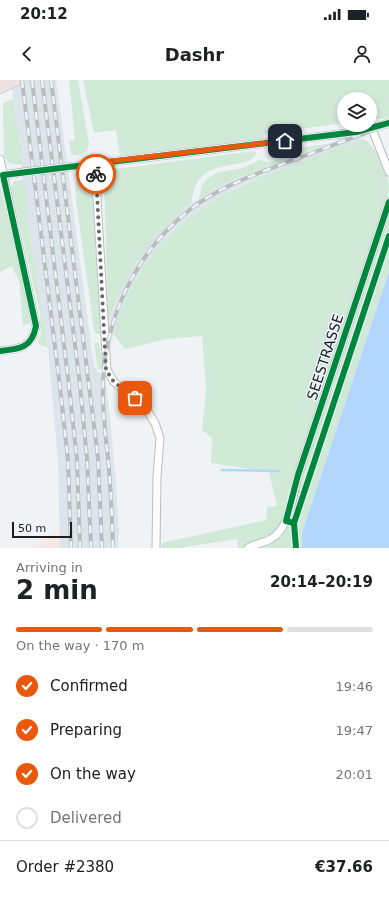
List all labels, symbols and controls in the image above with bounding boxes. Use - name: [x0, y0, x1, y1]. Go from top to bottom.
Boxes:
- text: 20:12: [20, 5, 68, 23]
- icon: back: [16, 43, 38, 65]
- icon: person: [351, 43, 373, 65]
- text: Dashr: [165, 44, 224, 65]
- map controls: [337, 92, 377, 132]
- button: layers: [337, 92, 377, 132]
- pin: [268, 124, 302, 158]
- icon: home: [274, 130, 296, 152]
- courier: [76, 154, 116, 194]
- icon: bike: [85, 163, 107, 185]
- street label: SEESTRASSE: [304, 312, 346, 402]
- pin: [118, 381, 152, 415]
- icon: bag: [124, 387, 146, 409]
- scale bar: [12, 520, 72, 539]
- text: 50 m: [18, 522, 46, 535]
- text: Arriving in: [16, 560, 83, 575]
- text: 20:14–20:19: [270, 573, 373, 591]
- text: 2 min: [16, 575, 98, 605]
- text: On the way · 170 m: [16, 638, 144, 653]
- icon: check: [16, 675, 38, 697]
- text: Confirmed: [50, 677, 128, 695]
- text: 19:46: [336, 679, 373, 694]
- icon: check: [16, 719, 38, 741]
- text: Preparing: [50, 721, 122, 739]
- text: 19:47: [336, 723, 373, 738]
- icon: check: [16, 763, 38, 785]
- text: On the way: [50, 765, 136, 783]
- text: 20:01: [336, 767, 373, 782]
- text: Delivered: [50, 809, 122, 827]
- text: Order #2380: [16, 858, 114, 876]
- text: €37.66: [315, 858, 373, 876]

